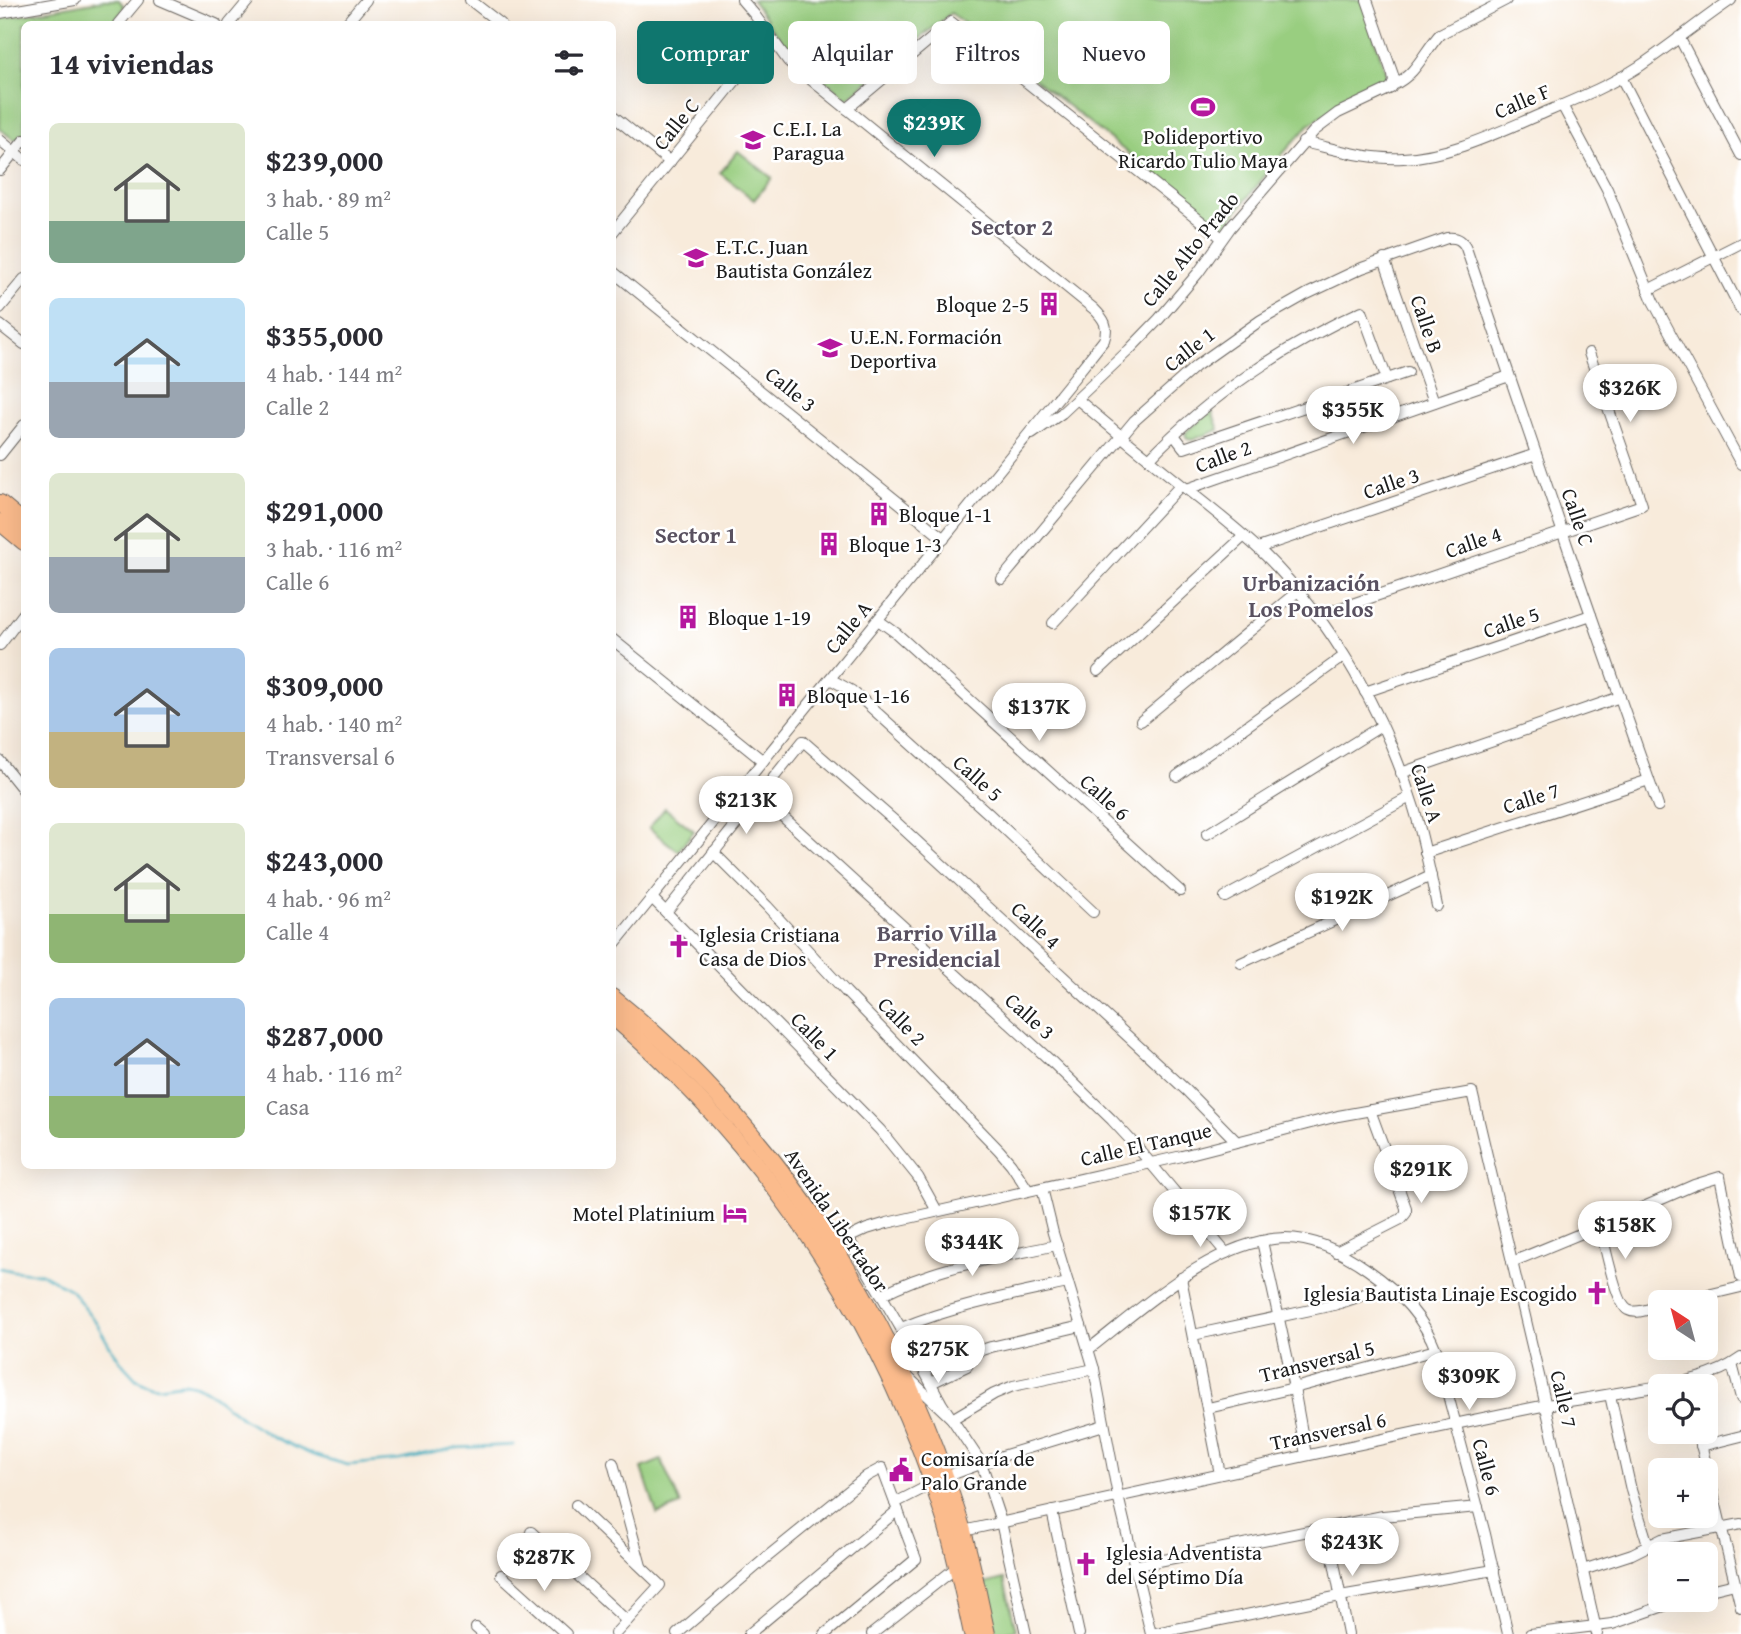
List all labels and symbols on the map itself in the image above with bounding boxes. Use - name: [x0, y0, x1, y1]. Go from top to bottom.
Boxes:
- street label: Calle F: [1489, 75, 1555, 127]
- street label: Calle C: [645, 91, 707, 157]
- sports icon: Polideportivo Ricardo Tulio Maya: [1189, 93, 1217, 121]
- pin: $239K: [885, 100, 983, 159]
- place label: C.E.I. La Paragua: [773, 113, 844, 168]
- place label: Polideportivo Ricardo Tulio Maya: [1118, 121, 1288, 176]
- school or university icon: C.E.I. La Paragua: [739, 126, 767, 154]
- street label: Calle Alto Prado: [1134, 185, 1246, 313]
- district label: Sector 2: [971, 210, 1053, 243]
- place label: E.T.C. Juan Bautista González: [716, 231, 872, 286]
- school or university icon: E.T.C. Juan Bautista González: [682, 244, 710, 272]
- place label: Bloque 2-5: [936, 289, 1029, 320]
- building icon: Bloque 2-5: [1035, 290, 1063, 318]
- street label: Calle B: [1403, 291, 1451, 357]
- street label: Calle 1: [1157, 319, 1221, 379]
- place label: U.E.N. Formación Deportiva: [850, 321, 1002, 376]
- school or university icon: U.E.N. Formación Deportiva: [816, 334, 844, 362]
- street label: Calle 3: [759, 359, 823, 419]
- pin: $326K: [1581, 364, 1679, 424]
- pin: $355K: [1304, 386, 1402, 446]
- street label: Calle 2: [1191, 432, 1255, 480]
- street label: Calle 3: [1359, 459, 1423, 507]
- street label: Calle C: [1554, 484, 1602, 550]
- place label: Bloque 1-1: [899, 499, 992, 530]
- building icon: Bloque 1-1: [865, 500, 893, 528]
- district label: Sector 1: [655, 518, 737, 551]
- street label: Calle 4: [1441, 518, 1505, 566]
- place label: Bloque 1-3: [849, 529, 942, 560]
- building icon: Bloque 1-3: [815, 530, 843, 558]
- district label: Urbanización Los Pomelos: [1242, 566, 1380, 625]
- street label: Calle A: [817, 594, 879, 660]
- street label: Calle 5: [1479, 598, 1543, 646]
- place label: Bloque 1-19: [708, 602, 811, 633]
- building icon: Bloque 1-19: [674, 603, 702, 631]
- place label: Bloque 1-16: [807, 680, 910, 711]
- building icon: Bloque 1-16: [773, 681, 801, 709]
- pin: $137K: [990, 684, 1088, 743]
- street label: Calle 5: [946, 747, 1010, 809]
- street label: Calle A: [1403, 760, 1451, 827]
- street label: Calle 6: [1073, 766, 1137, 828]
- street label: Calle 7: [1499, 774, 1563, 822]
- pin: $213K: [697, 776, 795, 836]
- pin: $192K: [1293, 874, 1391, 933]
- street label: Calle 4: [1004, 894, 1068, 956]
- district label: Barrio Villa Presidencial: [874, 916, 1000, 975]
- place label: Iglesia Cristiana Casa de Dios: [699, 919, 840, 974]
- church icon: Iglesia Cristiana Casa de Dios: [665, 932, 693, 960]
- street label: Calle 3: [998, 985, 1062, 1047]
- street label: Calle 2: [871, 989, 933, 1053]
- street label: Calle 1: [784, 1004, 846, 1068]
- street label: Calle El Tanque: [1077, 1114, 1215, 1174]
- street label: Avenida Libertador: [777, 1142, 897, 1299]
- pin: $291K: [1372, 1146, 1470, 1205]
- pin: $157K: [1151, 1190, 1249, 1249]
- place label: Motel Platinium: [573, 1198, 715, 1229]
- hotel icon: Motel Platinium: [721, 1199, 749, 1227]
- pin: $158K: [1576, 1202, 1674, 1261]
- pin: $344K: [923, 1218, 1021, 1278]
- place label: Iglesia Bautista Linaje Escogido: [1304, 1278, 1577, 1309]
- church icon: Iglesia Bautista Linaje Escogido: [1583, 1279, 1611, 1307]
- north arrow: [1648, 1290, 1718, 1360]
- pin: $275K: [889, 1326, 987, 1385]
- street label: Transversal 5: [1256, 1332, 1378, 1390]
- pin: $309K: [1420, 1352, 1518, 1412]
- street label: Calle 7: [1542, 1367, 1586, 1431]
- street label: Transversal 6: [1267, 1404, 1389, 1458]
- street label: Calle 6: [1465, 1435, 1509, 1499]
- place label: Comisaría de Palo Grande: [921, 1443, 1035, 1498]
- public building icon: Comisaría de Palo Grande: [887, 1456, 915, 1484]
- pin: $243K: [1303, 1518, 1401, 1578]
- pin: $287K: [495, 1534, 593, 1593]
- place label: Iglesia Adventista del Séptimo Día: [1106, 1537, 1262, 1592]
- church icon: Iglesia Adventista del Séptimo Día: [1072, 1550, 1100, 1578]

